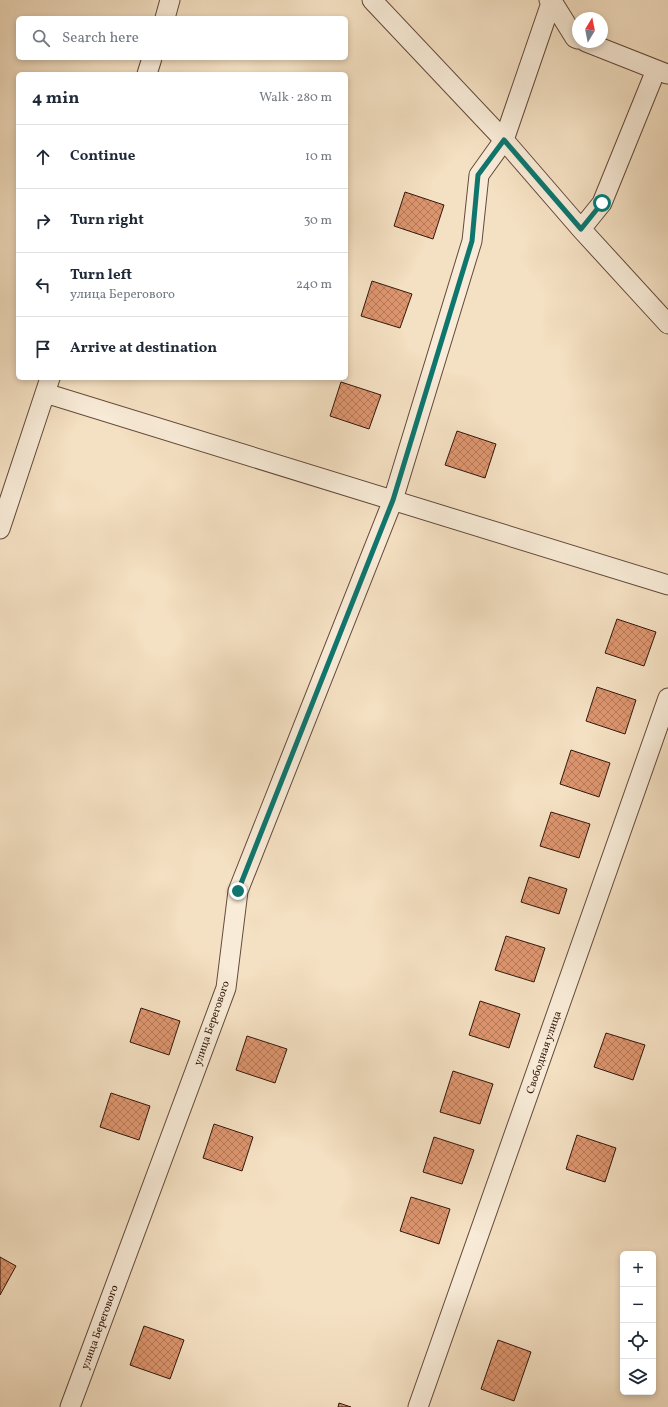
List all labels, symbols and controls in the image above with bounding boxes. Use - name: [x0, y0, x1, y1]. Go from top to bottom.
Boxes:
- north arrow: [572, 12, 608, 48]
- search box: [16, 16, 348, 60]
- icon: search: [30, 27, 52, 49]
- text: Search here: [62, 28, 139, 49]
- text: 4 min: [32, 87, 79, 110]
- text: Walk · 280 m: [259, 89, 332, 107]
- icon: ahead: [32, 146, 54, 168]
- text: Continue: [70, 146, 135, 167]
- text: 10 m: [305, 148, 332, 166]
- route start: [593, 194, 611, 212]
- icon: right: [32, 210, 54, 232]
- text: Turn right: [70, 210, 144, 231]
- text: 30 m: [304, 212, 332, 230]
- text: Turn left: [70, 265, 132, 286]
- icon: left: [32, 274, 54, 296]
- text: 240 m: [296, 276, 332, 294]
- text: улица Берегового: [70, 286, 175, 304]
- icon: arrive: [32, 338, 54, 360]
- text: Arrive at destination: [70, 338, 217, 359]
- route end: [229, 882, 247, 900]
- street label: улица Берегового: [191, 979, 234, 1068]
- street label: Свободная улица: [523, 1008, 566, 1096]
- map controls: [620, 1251, 656, 1395]
- button: +: [620, 1251, 656, 1287]
- street label: улица Берегового: [78, 1283, 123, 1372]
- button: −: [620, 1287, 656, 1323]
- button: locate: [620, 1323, 656, 1359]
- button: layers: [620, 1359, 656, 1395]

